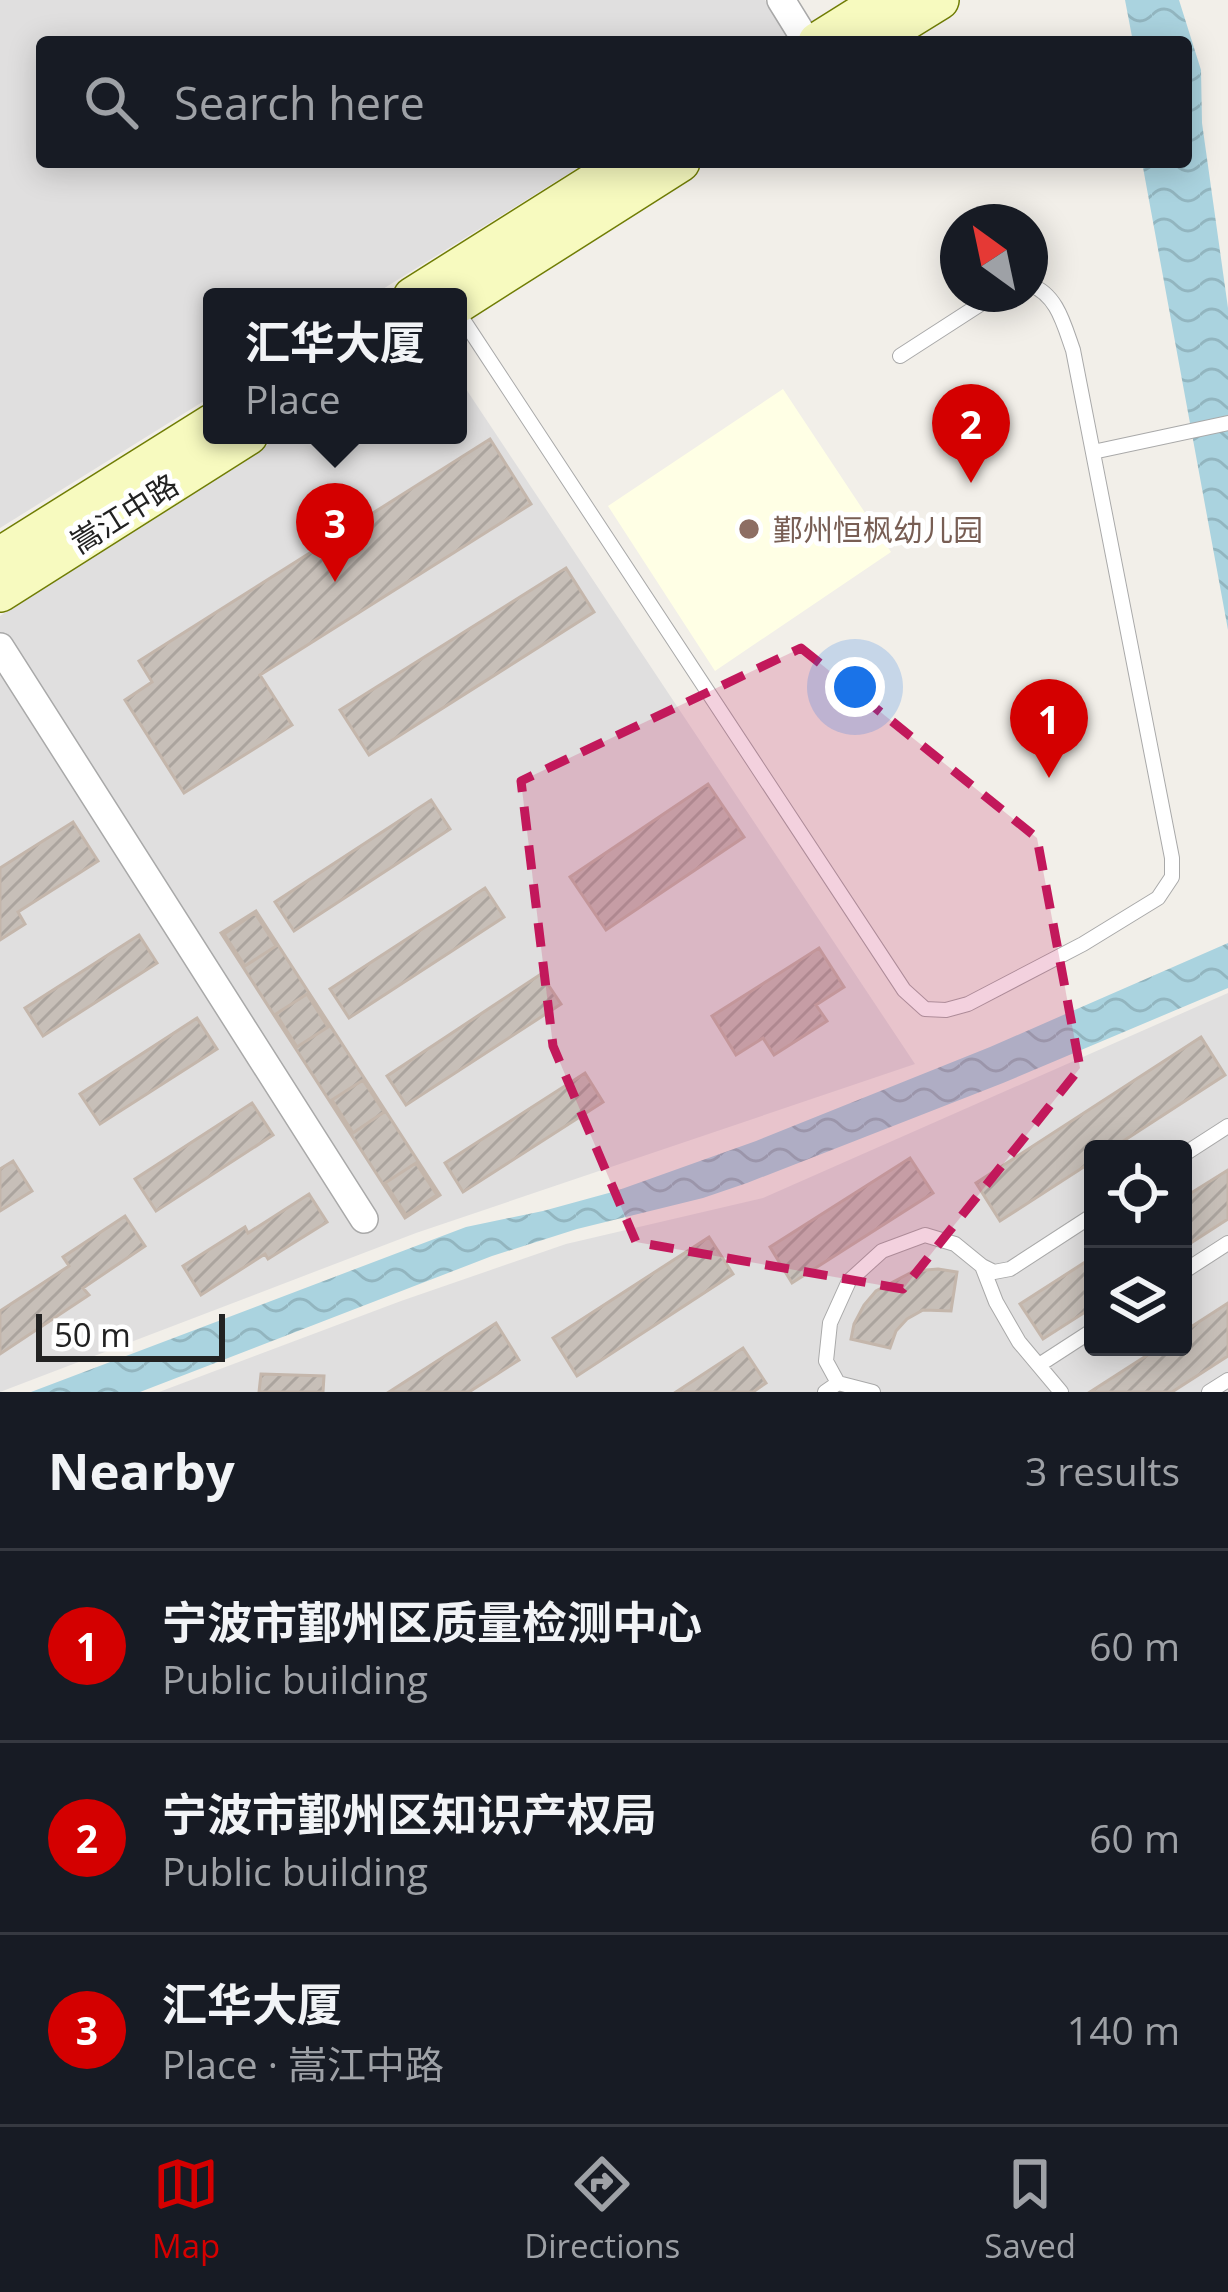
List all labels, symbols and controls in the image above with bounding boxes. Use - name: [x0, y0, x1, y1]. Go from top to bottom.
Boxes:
- search box: [36, 36, 1192, 168]
- icon: search: [78, 69, 144, 135]
- text: Search here: [174, 72, 425, 133]
- north arrow: [940, 204, 1048, 312]
- popup: [203, 288, 467, 444]
- text: 汇华大厦: [245, 311, 425, 372]
- text: Place: [245, 372, 341, 425]
- pin: 2: [932, 384, 1010, 483]
- street label: 嵩江中路: [62, 464, 186, 562]
- pin: 3: [296, 483, 374, 582]
- place label: 鄞州恒枫幼儿园: [773, 509, 983, 550]
- marker: 鄞州恒枫幼儿园: [736, 516, 762, 542]
- your location: [825, 657, 885, 717]
- pin: 1: [1010, 679, 1088, 778]
- map controls: [1084, 1140, 1192, 1356]
- button: locate: [1084, 1140, 1192, 1248]
- button: layers: [1084, 1248, 1192, 1356]
- scale bar: [36, 1308, 225, 1361]
- text: 50 m: [54, 1312, 131, 1357]
- text: Nearby: [48, 1435, 235, 1505]
- text: 3 results: [1025, 1444, 1180, 1497]
- text: 宁波市鄞州区质量检测中心: [162, 1591, 702, 1652]
- text: 1: [76, 1619, 98, 1672]
- text: 60 m: [1089, 1619, 1180, 1672]
- text: Public building: [162, 1652, 428, 1705]
- text: 宁波市鄞州区知识产权局: [162, 1783, 657, 1844]
- text: 2: [76, 1811, 98, 1864]
- text: 60 m: [1089, 1811, 1180, 1864]
- text: Public building: [162, 1844, 428, 1897]
- text: 汇华大厦: [162, 1973, 342, 2034]
- text: 3: [76, 2003, 98, 2056]
- text: 140 m: [1067, 2003, 1180, 2056]
- text: Place · 嵩江中路: [162, 2037, 444, 2090]
- tab: Map: [152, 2151, 220, 2268]
- tab: Directions: [524, 2151, 680, 2268]
- tab: Saved: [984, 2151, 1076, 2268]

